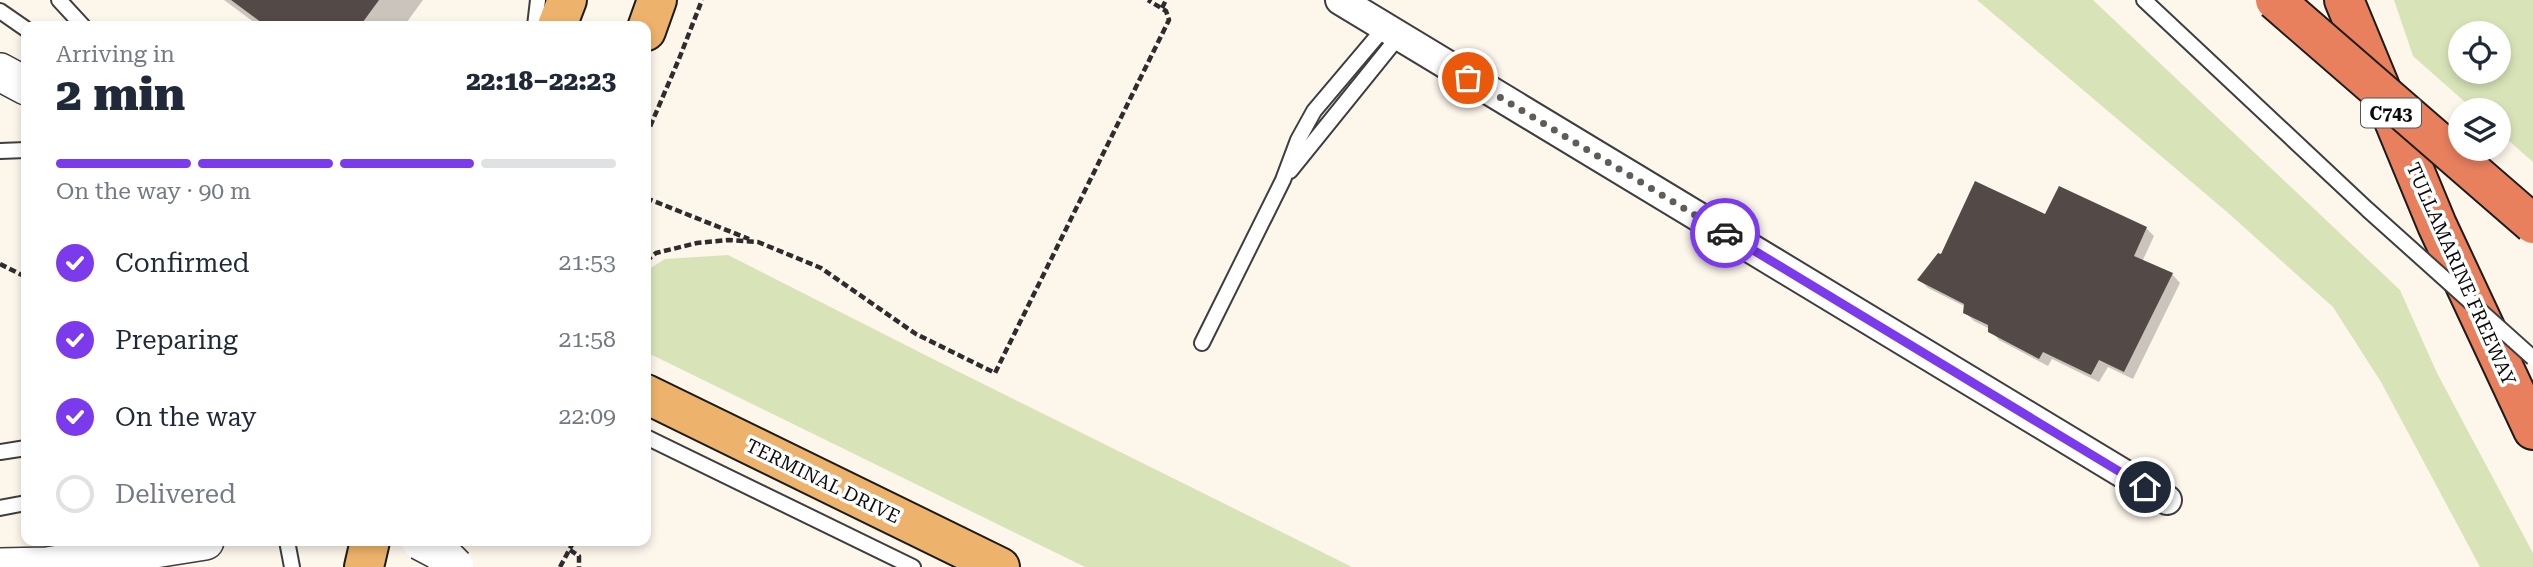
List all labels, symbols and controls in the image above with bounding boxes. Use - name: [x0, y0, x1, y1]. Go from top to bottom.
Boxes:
- map controls: [2448, 21, 2511, 161]
- button: locate: [2448, 21, 2511, 84]
- text: Arriving in: [56, 41, 175, 68]
- pin: [1438, 48, 1498, 108]
- icon: bag: [1449, 59, 1487, 97]
- text: 22:18–22:23: [466, 66, 616, 96]
- text: 2 min: [56, 67, 185, 121]
- road number: C743: [2361, 98, 2421, 128]
- button: layers: [2448, 98, 2511, 161]
- street label: TULLAMARINE FREEWAY: [2401, 159, 2521, 389]
- text: On the way · 90 m: [56, 178, 251, 205]
- courier: [1690, 198, 1760, 268]
- icon: car: [1706, 214, 1744, 252]
- icon: check: [56, 244, 94, 282]
- text: Confirmed: [115, 248, 250, 278]
- text: 21:53: [559, 249, 616, 276]
- icon: check: [56, 321, 94, 359]
- text: Preparing: [115, 325, 238, 355]
- text: 21:58: [559, 326, 616, 353]
- icon: check: [56, 398, 94, 436]
- text: On the way: [115, 402, 256, 432]
- text: 22:09: [559, 403, 616, 430]
- street label: TERMINAL DRIVE: [742, 434, 904, 528]
- pin: [2115, 457, 2175, 517]
- icon: home: [2126, 468, 2164, 506]
- text: Delivered: [115, 479, 236, 509]

